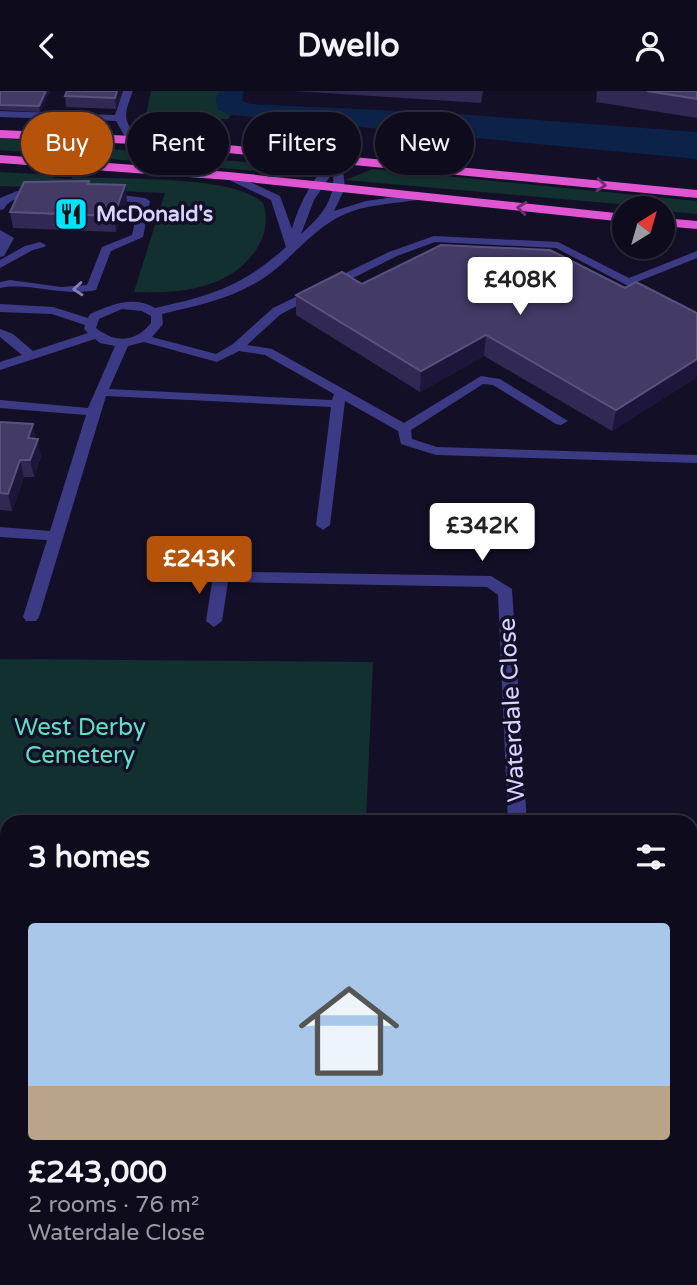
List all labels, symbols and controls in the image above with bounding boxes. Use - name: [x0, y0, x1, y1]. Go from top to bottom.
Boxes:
- icon: back: [28, 27, 66, 65]
- text: Dwello: [297, 27, 400, 65]
- icon: person: [631, 27, 669, 65]
- chip: Buy: [21, 112, 113, 175]
- chip: Rent: [127, 112, 229, 175]
- chip: Filters: [243, 112, 361, 175]
- chip: New: [375, 112, 474, 175]
- one-way arrow: [595, 177, 606, 192]
- restaurant icon: McDonald's: [52, 195, 90, 233]
- north arrow: [612, 196, 676, 259]
- map controls: [612, 196, 675, 259]
- one-way arrow: [516, 200, 528, 215]
- place label: McDonald's: [96, 202, 213, 227]
- pin: £408K: [471, 257, 569, 317]
- text: £408K: [484, 266, 556, 294]
- one-way arrow: [72, 281, 83, 296]
- pin: £342K: [433, 503, 531, 563]
- text: £342K: [446, 512, 518, 540]
- pin: £243K: [150, 537, 248, 596]
- text: £243K: [163, 545, 235, 573]
- street label: Waterdale Close: [493, 617, 531, 803]
- park label: West Derby Cemetery: [14, 713, 146, 770]
- icon: filters: [632, 838, 670, 876]
- text: 3 homes: [28, 839, 150, 876]
- icon: home: [286, 968, 412, 1094]
- text: £243,000: [28, 1154, 167, 1191]
- text: 2 rooms · 76 m²: [28, 1191, 199, 1219]
- text: Waterdale Close: [28, 1219, 205, 1247]

